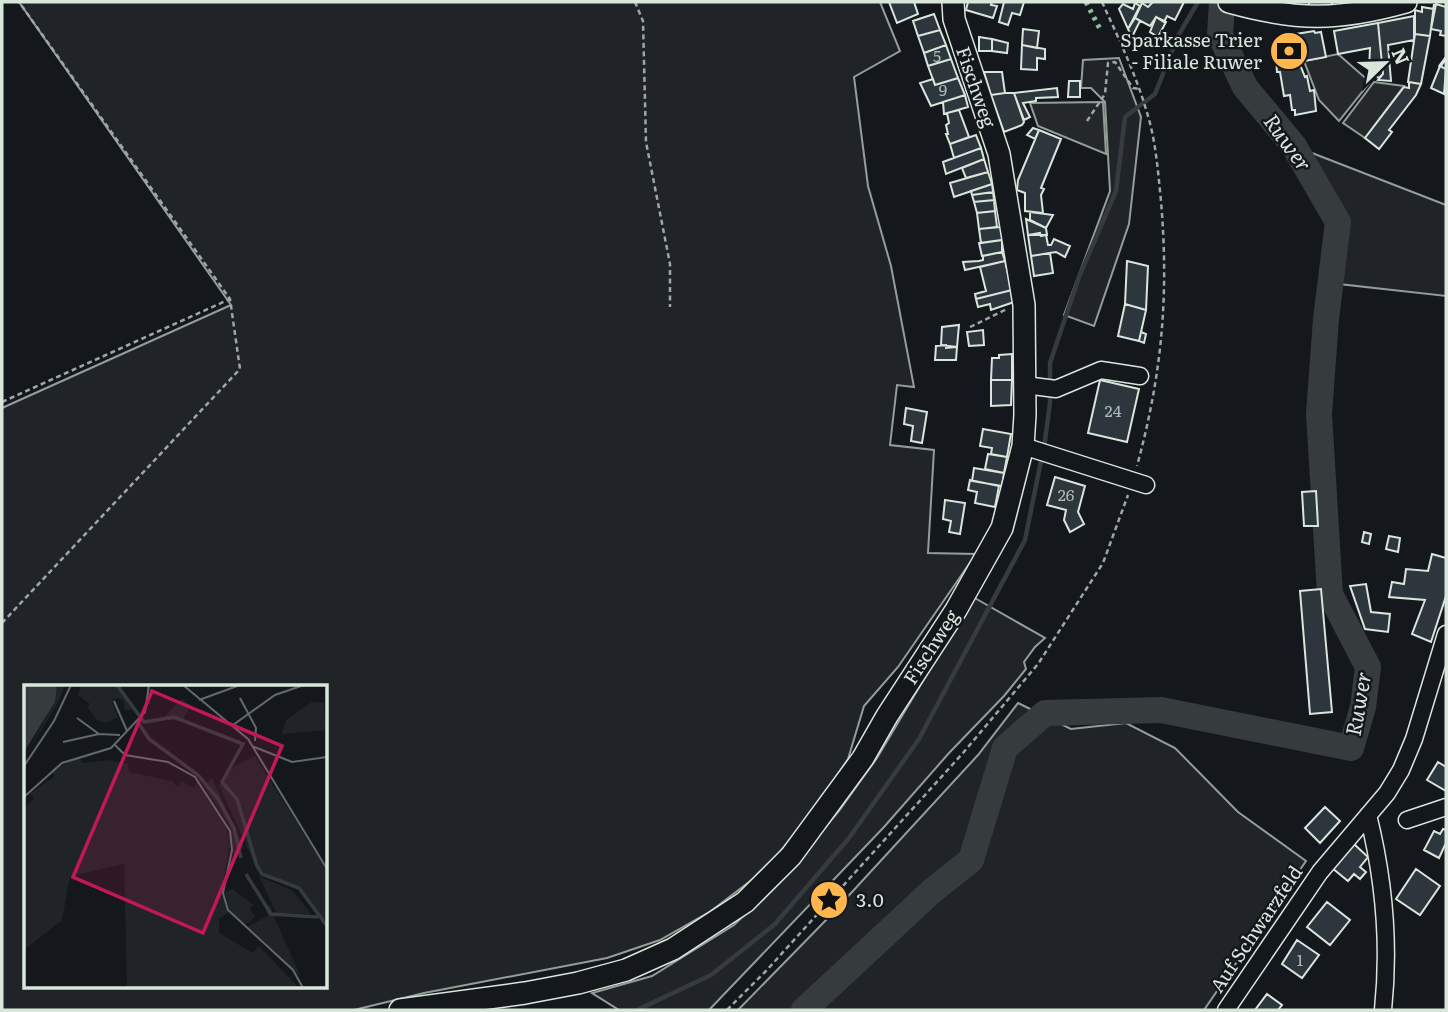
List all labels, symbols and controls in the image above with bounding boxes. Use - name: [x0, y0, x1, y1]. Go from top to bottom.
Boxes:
- place label: Sparkasse Trier - Filiale Ruwer: [1120, 25, 1262, 75]
- north arrow: [1350, 28, 1420, 98]
- bank icon: Sparkasse Trier - Filiale Ruwer: [1268, 30, 1310, 72]
- street label: Fischweg: [950, 42, 1004, 131]
- house number: 5: [933, 43, 941, 67]
- text: N: [1386, 43, 1418, 69]
- house number: 9: [939, 77, 947, 101]
- water label: Ruwer: [1258, 106, 1321, 177]
- house number: 24: [1105, 398, 1122, 422]
- house number: 26: [1058, 482, 1075, 506]
- street label: Fischweg: [895, 603, 965, 689]
- water label: Ruwer: [1336, 669, 1377, 738]
- inset map: [24, 685, 327, 988]
- street label: Auf Schwarzfeld: [1202, 859, 1308, 998]
- place icon: 3.0: [808, 879, 850, 921]
- place label: 3.0: [856, 885, 884, 913]
- house number: 1: [1297, 947, 1304, 971]

